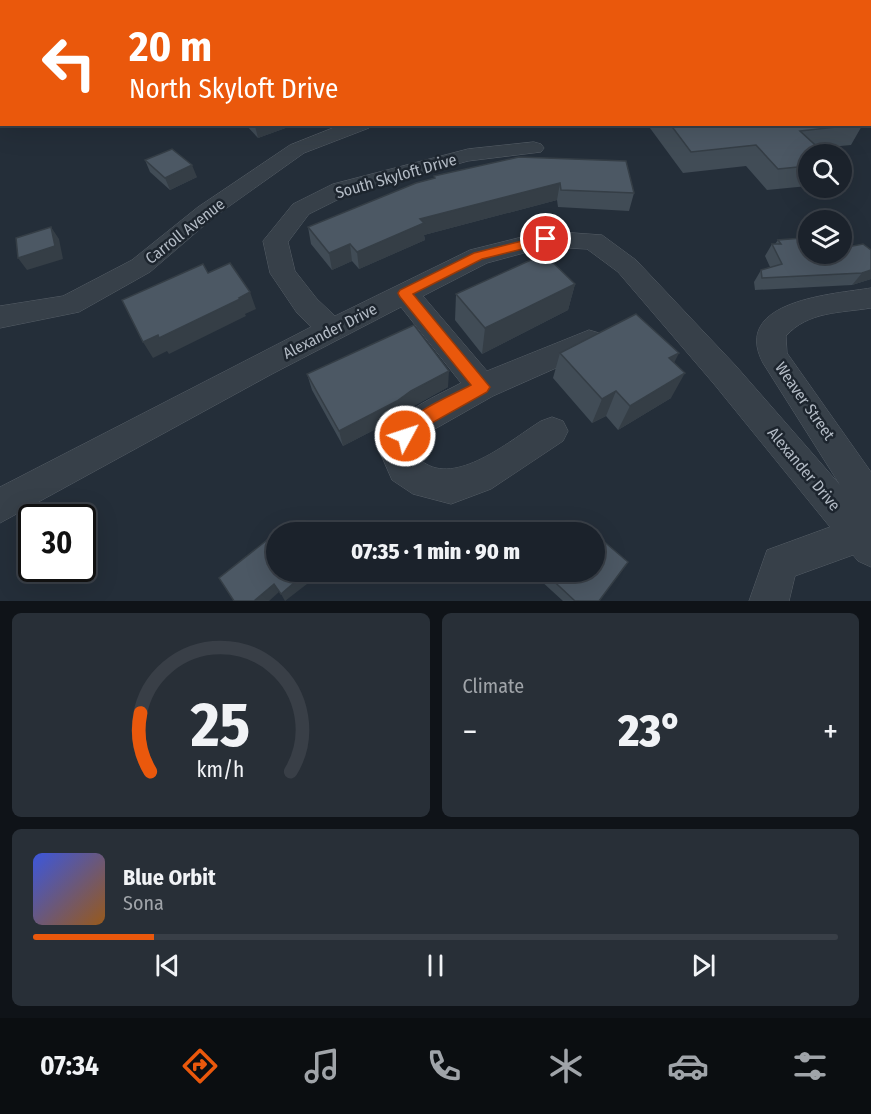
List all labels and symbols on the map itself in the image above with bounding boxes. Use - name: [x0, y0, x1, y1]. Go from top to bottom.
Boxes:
- street label: South Skyloft Drive: [333, 150, 459, 202]
- street label: Carroll Avenue: [142, 194, 228, 268]
- pin: [520, 213, 571, 264]
- street label: Alexander Drive: [280, 299, 380, 363]
- street label: Weaver Street: [771, 358, 839, 444]
- position arrow: [373, 404, 437, 468]
- street label: Alexander Drive: [764, 423, 844, 515]
- speed limit sign: 30: [18, 504, 96, 582]

